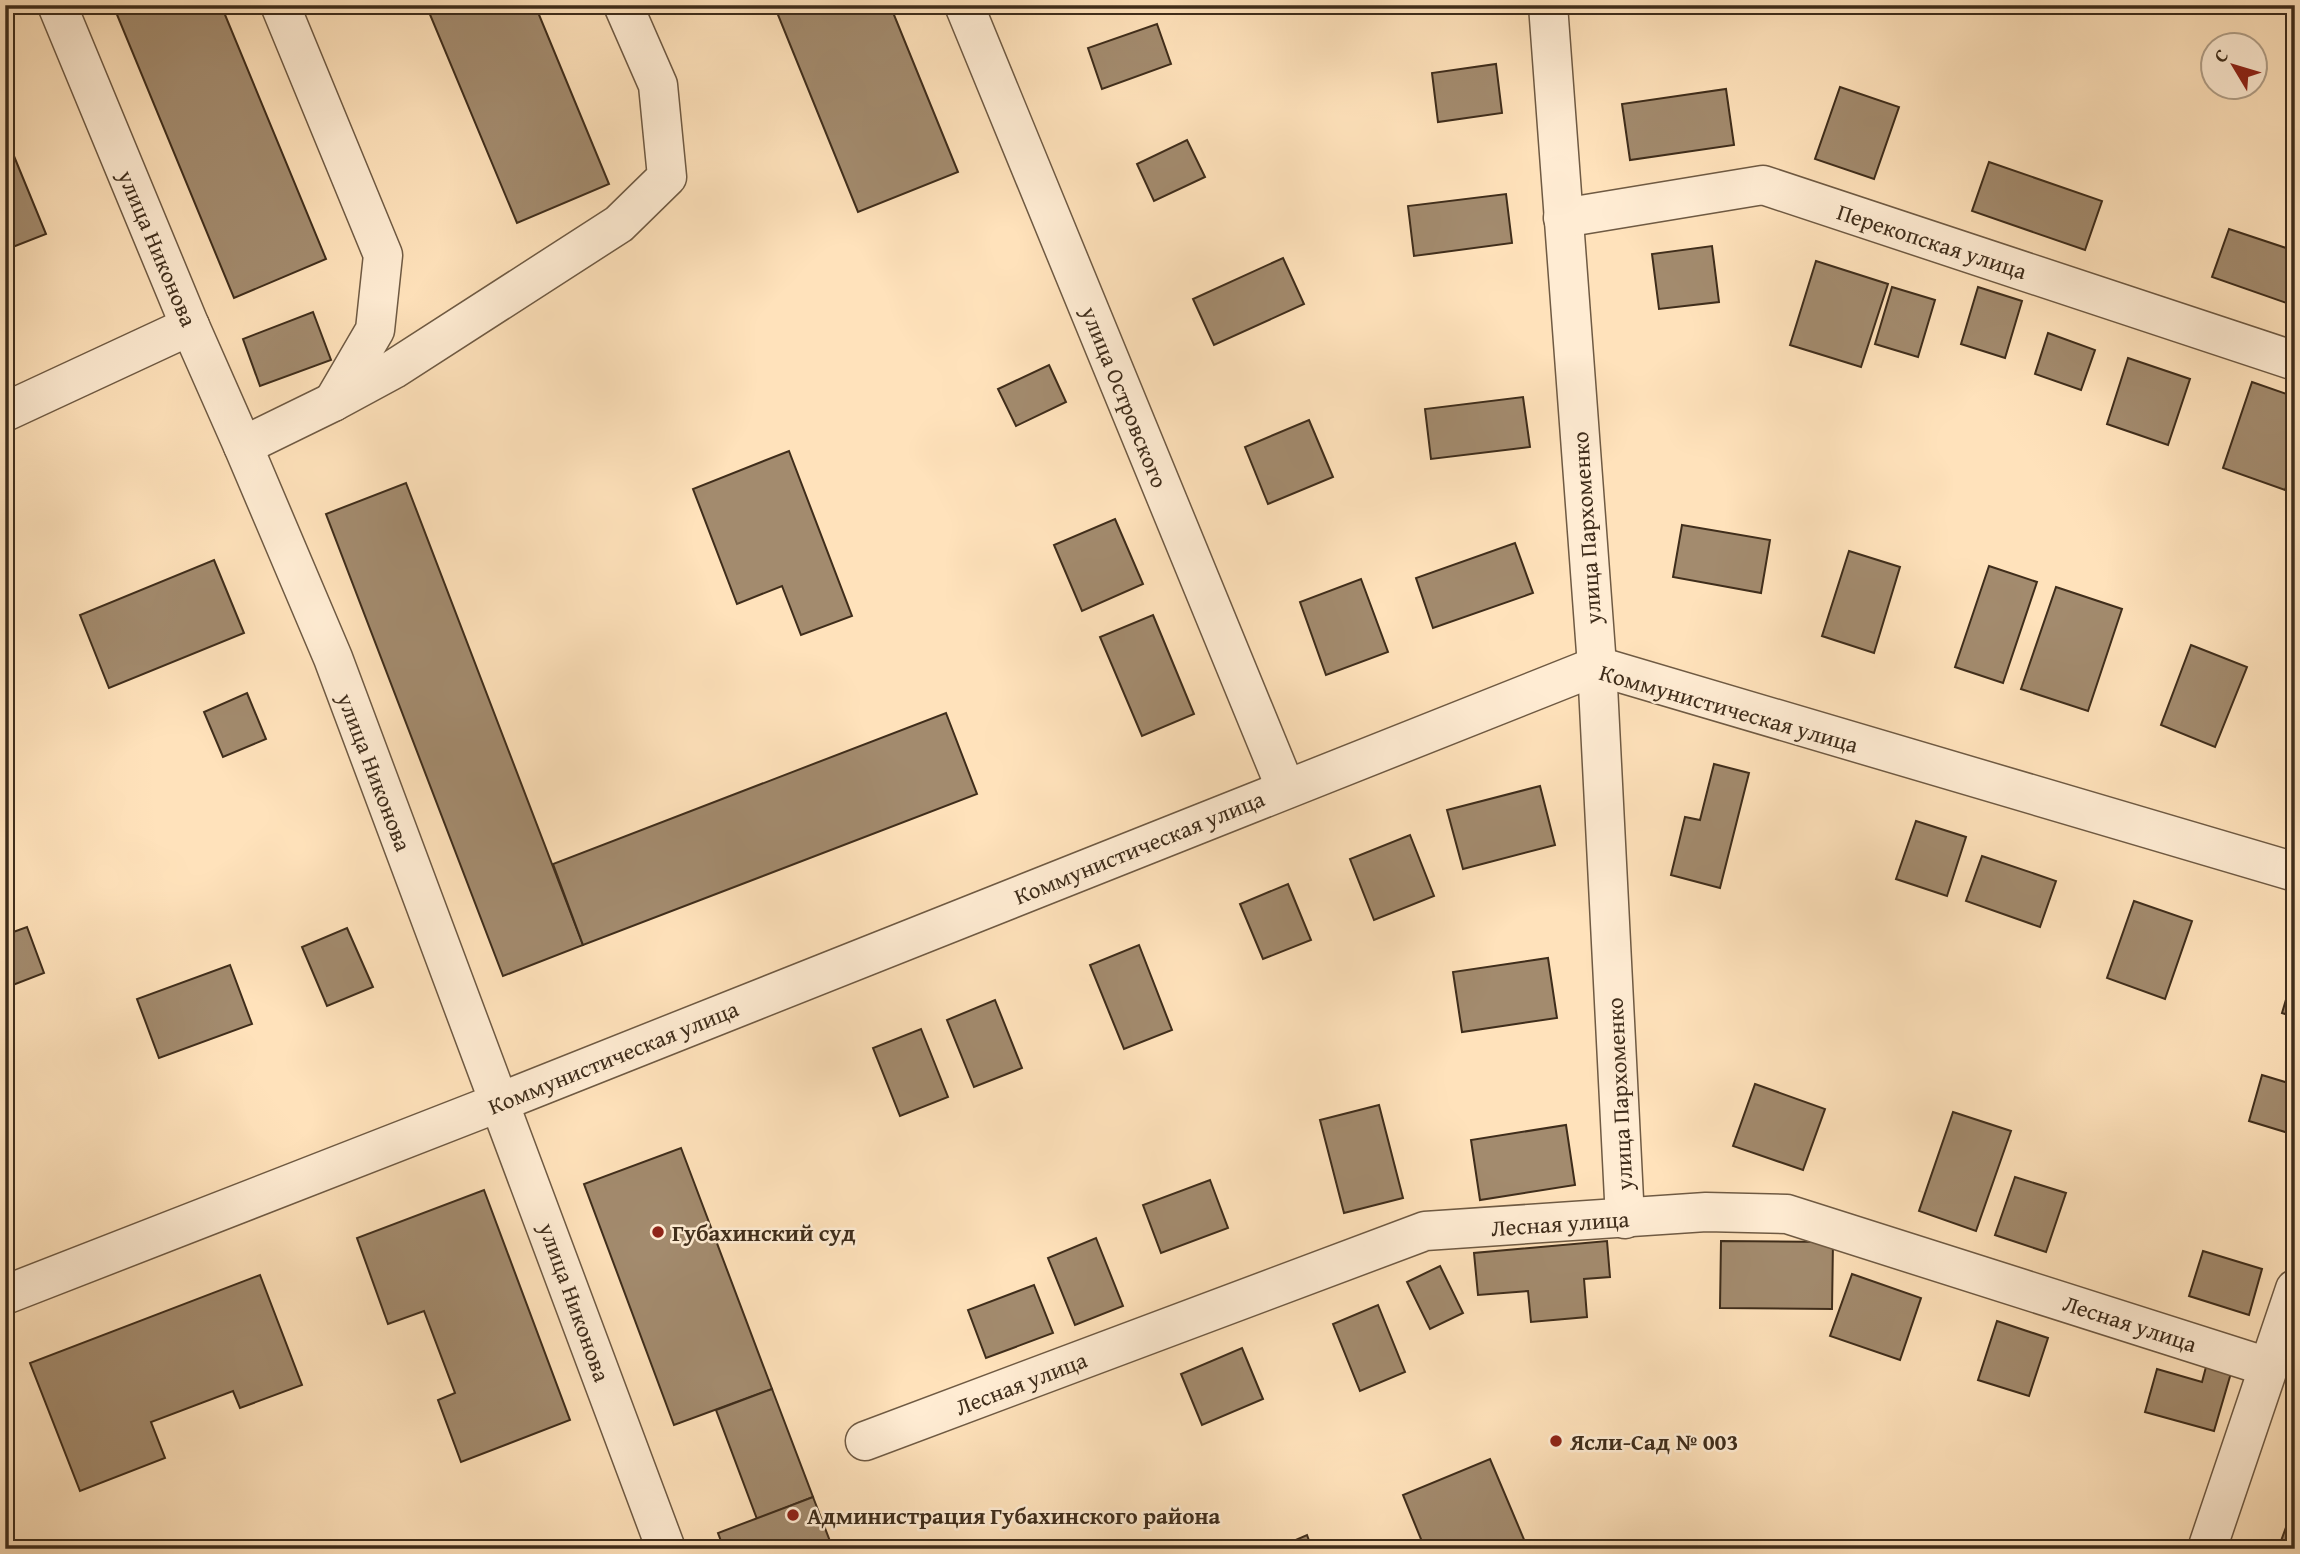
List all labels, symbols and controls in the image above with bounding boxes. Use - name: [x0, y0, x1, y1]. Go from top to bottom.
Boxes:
- north arrow: [2198, 32, 2268, 102]
- text: С: [2206, 42, 2235, 68]
- street label: улица Никонова: [110, 164, 206, 331]
- street label: Перекопская улица: [1833, 195, 2031, 287]
- street label: улица Островского: [1073, 300, 1176, 493]
- street label: улица Пархоменко: [1563, 431, 1609, 626]
- street label: Коммунистическая улица: [1596, 655, 1862, 761]
- street label: улица Никонова: [329, 687, 420, 856]
- street label: Коммунистическая улица: [1009, 782, 1269, 912]
- street label: Коммунистическая улица: [483, 992, 743, 1122]
- street label: улица Пархоменко: [1597, 997, 1641, 1192]
- street label: Лесная улица: [1490, 1202, 1630, 1244]
- place label: Губахинский суд: [672, 1216, 856, 1249]
- street label: улица Никонова: [531, 1217, 619, 1386]
- marker: Губахинский суд: [650, 1224, 666, 1240]
- street label: Лесная улица: [2059, 1286, 2201, 1360]
- street label: Лесная улица: [950, 1343, 1092, 1423]
- place label: Ясли-Сад № 003: [1569, 1425, 1738, 1458]
- marker: Ясли-Сад № 003: [1548, 1433, 1564, 1449]
- place label: Администрация Губахинского района: [807, 1499, 1221, 1532]
- marker: Администрация Губахинского района: [785, 1507, 801, 1523]

